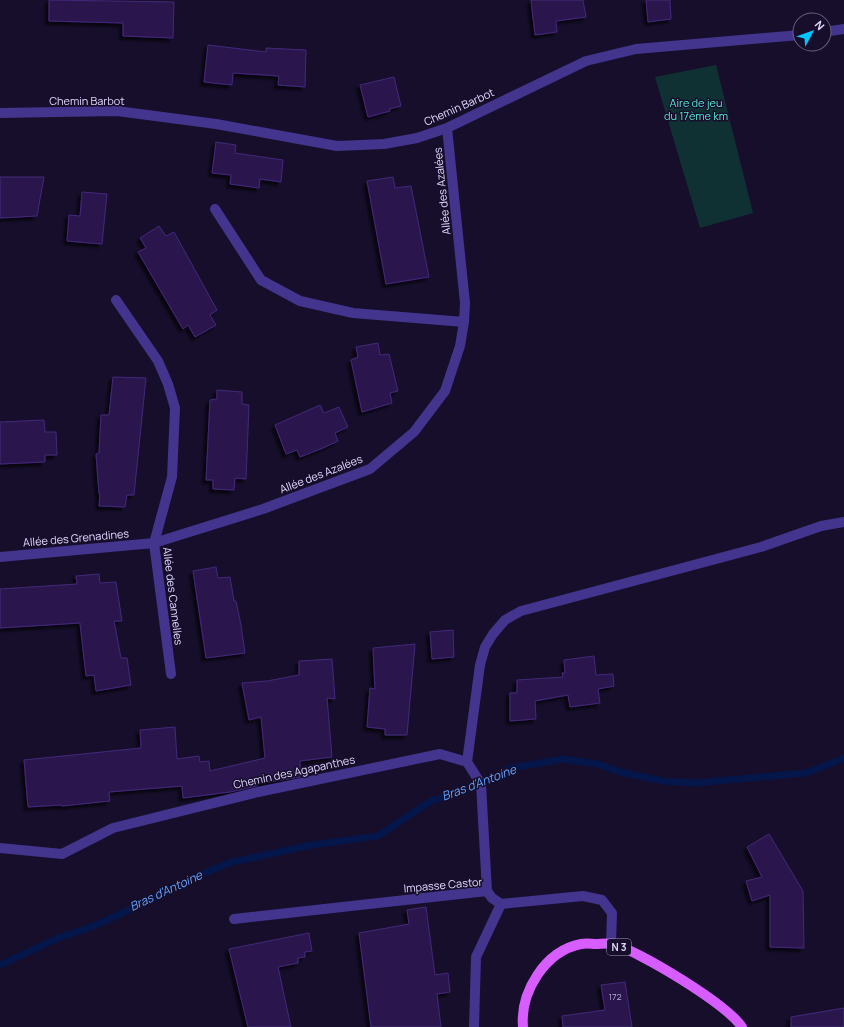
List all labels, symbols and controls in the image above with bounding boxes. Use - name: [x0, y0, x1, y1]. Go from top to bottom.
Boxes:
- north arrow: [792, 12, 832, 52]
- text: N: [812, 17, 828, 33]
- street label: Chemin Barbot: [421, 84, 496, 129]
- street label: Chemin Barbot: [49, 93, 125, 108]
- park label: Aire de jeu du 17ème km: [664, 95, 728, 123]
- street label: Allée des Azalées: [429, 146, 454, 236]
- street label: Allée des Azalées: [277, 451, 365, 496]
- street label: Allée des Grenadines: [22, 525, 130, 550]
- street label: Allée des Cannelles: [160, 546, 187, 646]
- street label: Chemin des Agapanthes: [232, 751, 356, 792]
- water label: Bras d'Antoine: [439, 760, 519, 805]
- water label: Bras d'Antoine: [127, 866, 206, 915]
- street label: Impasse Castor: [403, 874, 483, 895]
- road number: N 3: [607, 939, 631, 955]
- house number: 172: [608, 990, 622, 1003]

